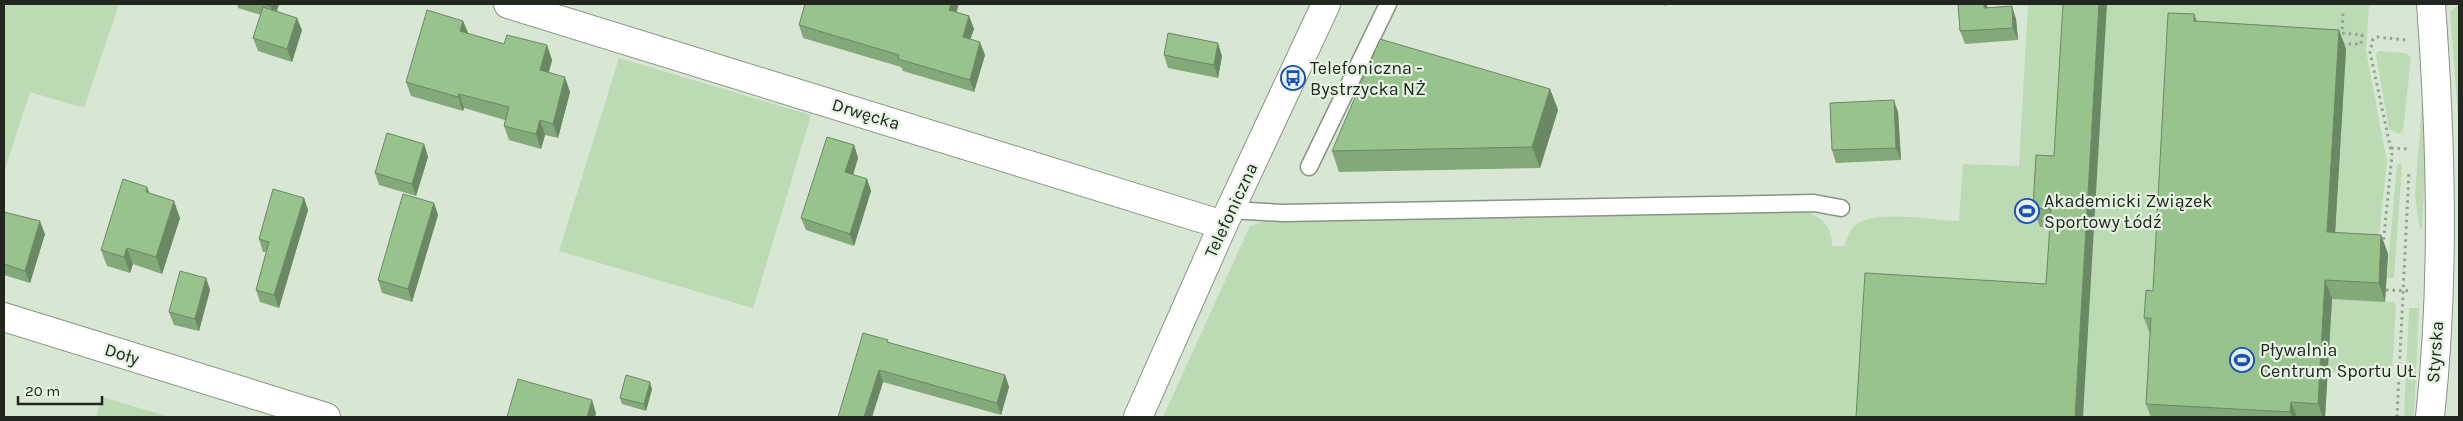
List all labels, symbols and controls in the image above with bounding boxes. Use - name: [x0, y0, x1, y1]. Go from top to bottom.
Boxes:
- place label: Telefoniczna - Bystrzycka NŻ: [1310, 57, 1426, 100]
- bus stop icon: Telefoniczna - Bystrzycka NŻ: [1280, 65, 1306, 91]
- street label: Drwęcka: [829, 93, 903, 135]
- street label: Telefoniczna: [1199, 159, 1263, 261]
- place label: Akademicki Związek Sportowy Łódź: [2044, 190, 2212, 233]
- sports icon: Akademicki Związek Sportowy Łódź: [2014, 198, 2040, 224]
- street label: Styrska: [2422, 320, 2448, 384]
- street label: Doły: [102, 338, 143, 370]
- place label: Pływalnia Centrum Sportu UŁ: [2260, 339, 2417, 382]
- sports icon: Pływalnia Centrum Sportu UŁ: [2229, 347, 2255, 373]
- scale bar: [18, 374, 101, 406]
- text: 20 m: [25, 382, 60, 400]

